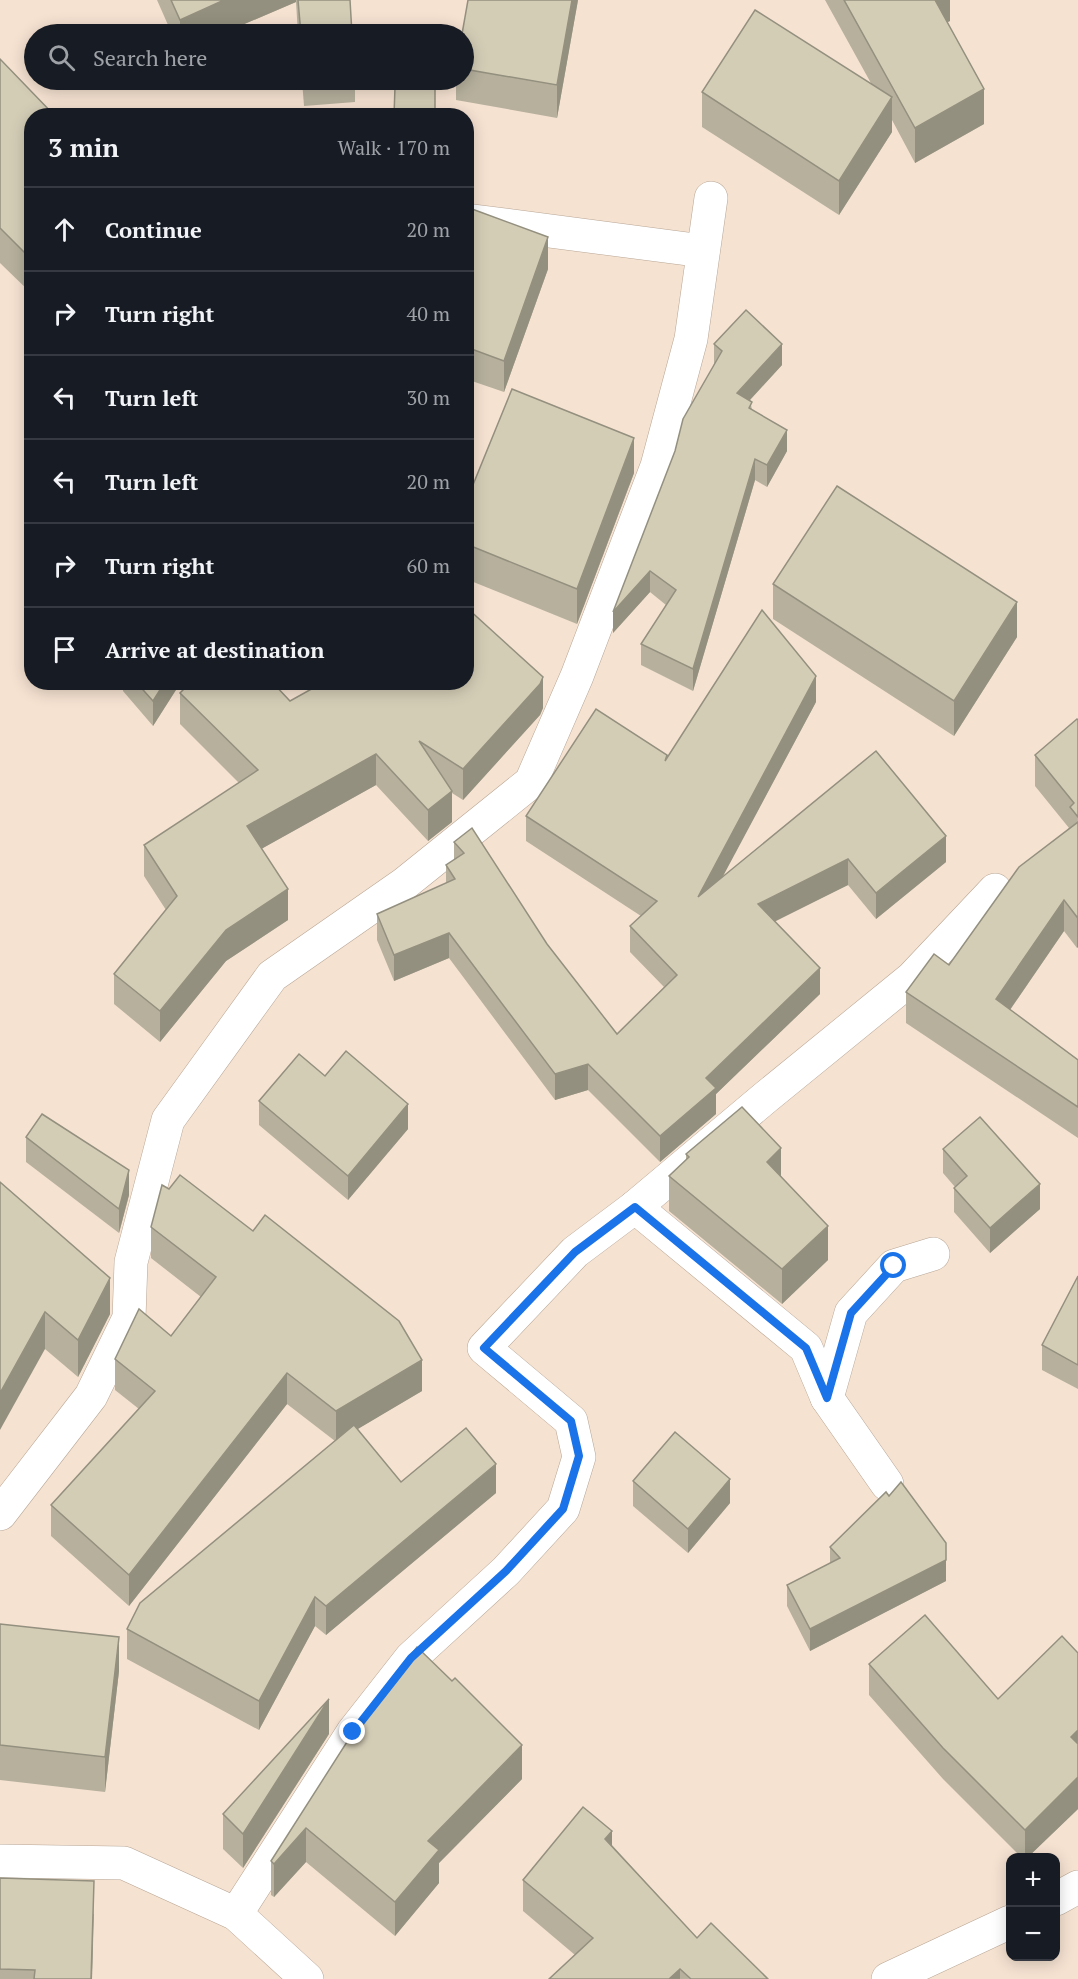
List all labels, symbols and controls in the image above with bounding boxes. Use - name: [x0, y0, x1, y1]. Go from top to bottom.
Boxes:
- search box: [24, 24, 474, 90]
- icon: search: [45, 41, 78, 74]
- text: Search here: [93, 43, 207, 72]
- text: 3 min: [48, 130, 119, 164]
- text: Walk · 170 m: [338, 134, 450, 161]
- icon: ahead: [48, 213, 81, 246]
- text: Continue: [105, 215, 202, 244]
- text: 20 m: [407, 216, 450, 243]
- icon: right: [48, 297, 81, 330]
- text: Turn right: [105, 299, 214, 328]
- text: 40 m: [407, 300, 450, 327]
- icon: left: [48, 381, 81, 414]
- text: Turn left: [105, 383, 198, 412]
- text: 30 m: [407, 384, 450, 411]
- icon: left: [48, 465, 81, 498]
- text: Turn left: [105, 467, 198, 496]
- text: 20 m: [407, 468, 450, 495]
- icon: right: [48, 549, 81, 582]
- text: Turn right: [105, 551, 214, 580]
- text: 60 m: [407, 552, 450, 579]
- icon: arrive: [48, 633, 81, 666]
- text: Arrive at destination: [105, 635, 324, 664]
- route start: [880, 1252, 906, 1278]
- route end: [339, 1718, 365, 1744]
- map controls: [1006, 1853, 1060, 1961]
- button: +: [1006, 1853, 1060, 1907]
- button: −: [1006, 1907, 1060, 1961]

